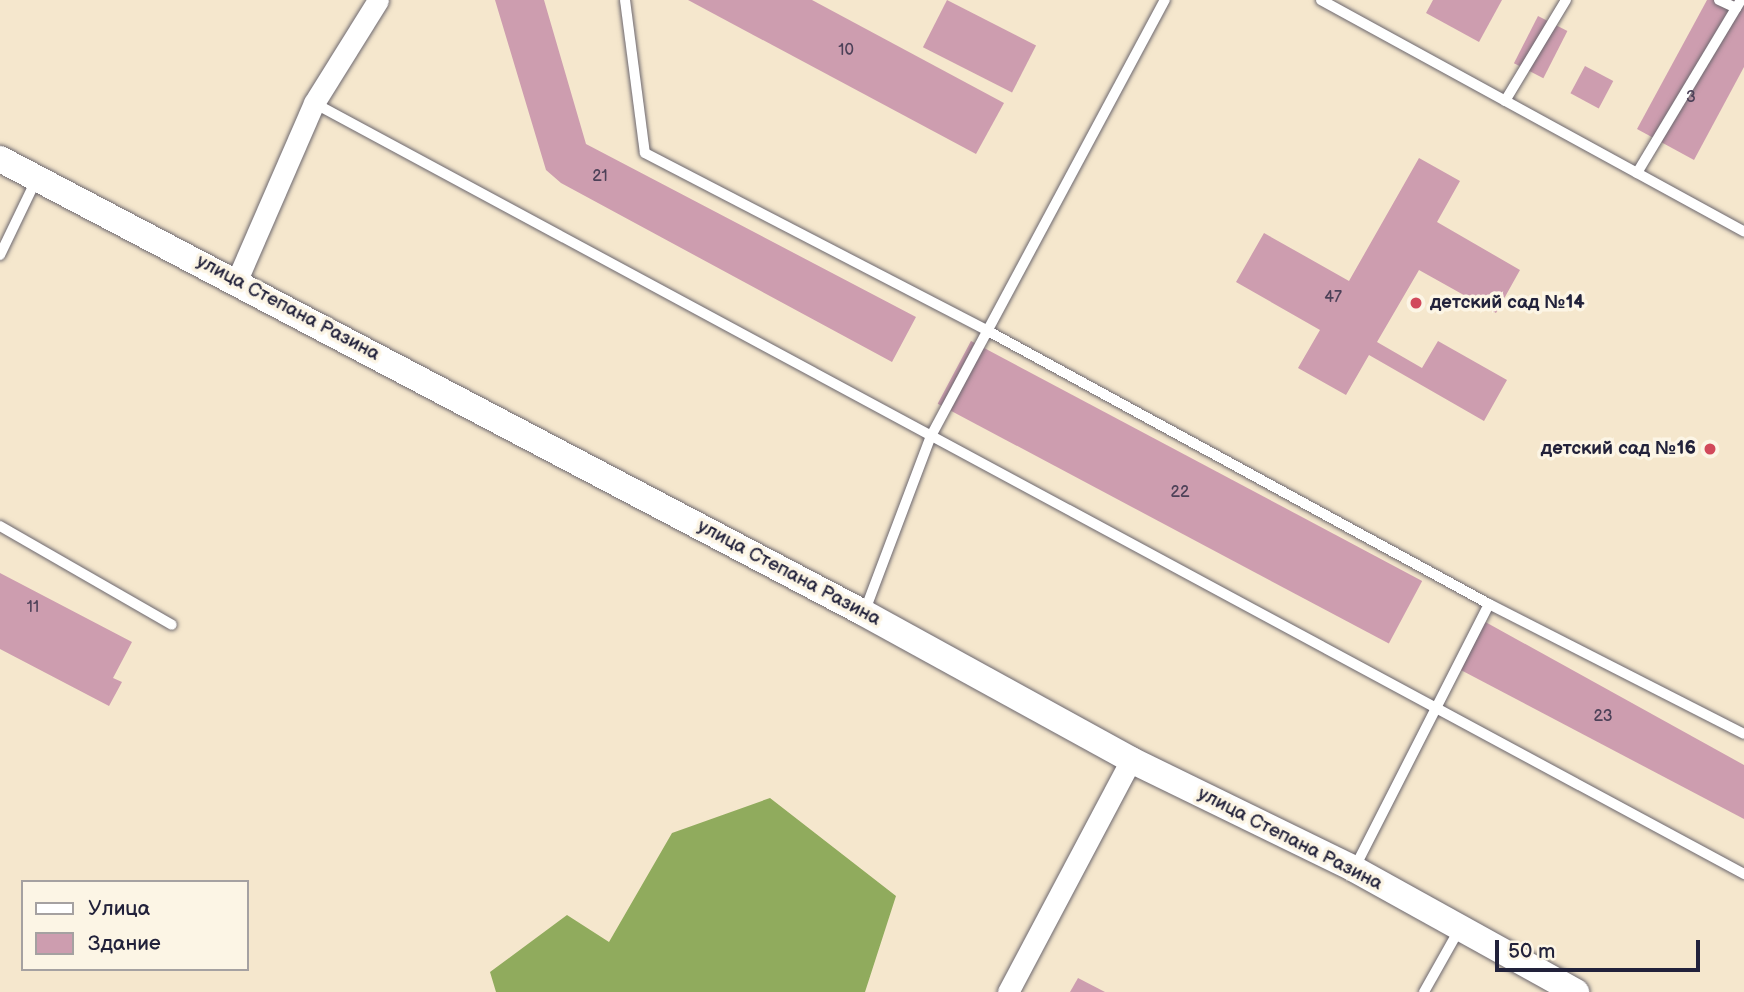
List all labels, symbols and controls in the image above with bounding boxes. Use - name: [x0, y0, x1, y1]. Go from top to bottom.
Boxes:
- house number: 10: [838, 41, 854, 61]
- house number: 3: [1686, 88, 1696, 108]
- house number: 21: [592, 167, 608, 187]
- street label: улица Степана Разина: [192, 250, 384, 366]
- house number: 47: [1324, 288, 1342, 308]
- place label: детский сад №14: [1430, 292, 1585, 314]
- marker: детский сад №14: [1408, 295, 1424, 311]
- place label: детский сад №16: [1541, 438, 1696, 460]
- marker: детский сад №16: [1702, 441, 1718, 457]
- house number: 22: [1171, 483, 1189, 503]
- street label: улица Степана Разина: [693, 515, 885, 631]
- house number: 11: [27, 598, 39, 618]
- house number: 23: [1594, 707, 1612, 727]
- street label: улица Степана Разина: [1194, 782, 1386, 896]
- legend: [21, 880, 248, 971]
- text: Улица: [88, 896, 150, 921]
- scale bar: [1499, 926, 1704, 970]
- text: Здание: [88, 931, 161, 956]
- text: 50 m: [1508, 939, 1555, 964]

